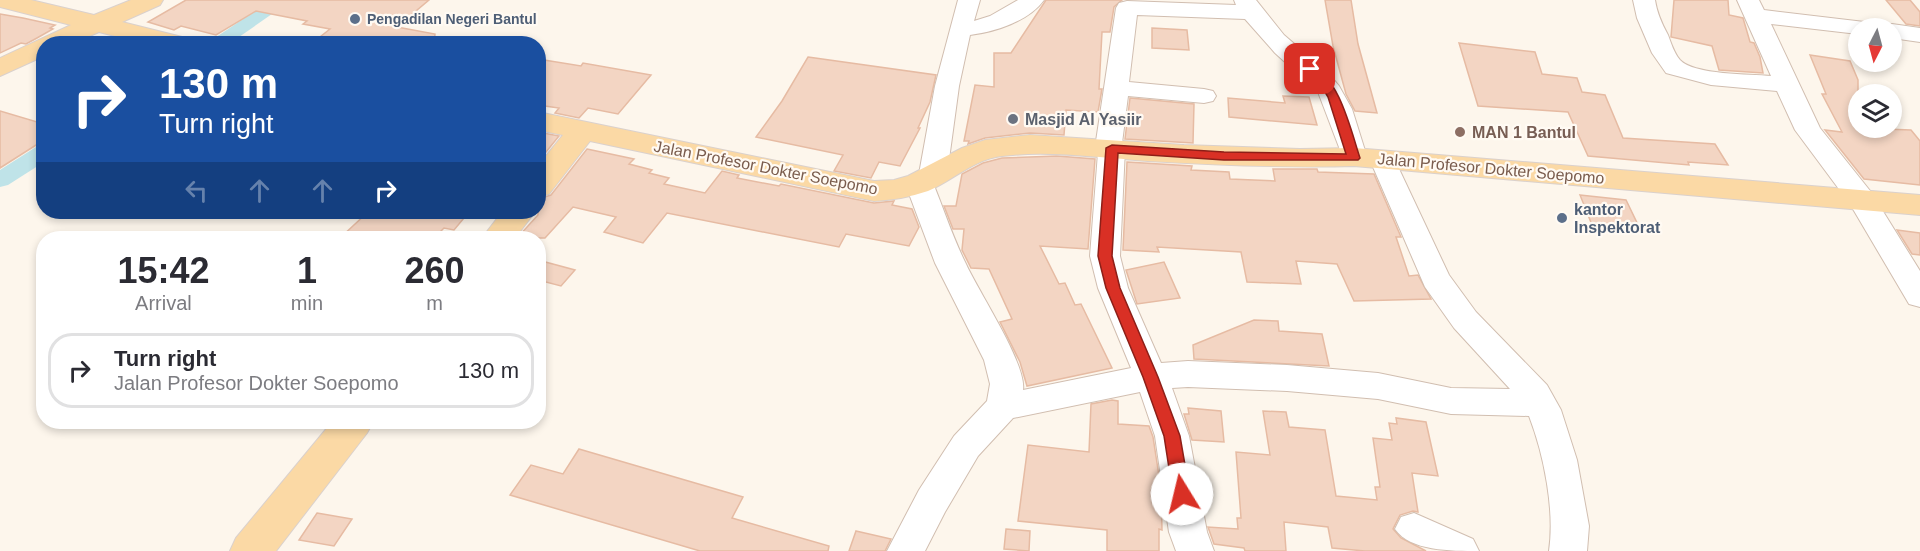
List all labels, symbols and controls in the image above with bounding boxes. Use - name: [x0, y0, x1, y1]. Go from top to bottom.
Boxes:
- place label: Pengadilan Negeri Bantul: [367, 11, 537, 27]
- marker: Pengadilan Negeri Bantul: [348, 12, 362, 26]
- north arrow: [1848, 18, 1902, 72]
- map controls: [1848, 18, 1902, 138]
- pin: [1284, 43, 1335, 94]
- icon: arrive: [1293, 52, 1326, 85]
- icon: right: [60, 60, 138, 138]
- text: 130 m: [159, 60, 278, 107]
- button: layers: [1848, 84, 1902, 138]
- text: Turn right: [159, 109, 274, 139]
- place label: Masjid Al Yasiir: [1025, 111, 1142, 128]
- marker: Masjid Al Yasiir: [1006, 112, 1020, 126]
- place label: MAN 1 Bantul: [1472, 124, 1576, 141]
- marker: MAN 1 Bantul: [1453, 125, 1467, 139]
- street label: Jalan Profesor Dokter Soepomo: [653, 137, 879, 198]
- street label: Jalan Profesor Dokter Soepomo: [1377, 150, 1605, 187]
- icon: left: [180, 174, 213, 207]
- icon: ahead: [243, 174, 276, 207]
- icon: ahead: [306, 174, 339, 207]
- icon: right: [369, 174, 402, 207]
- place label: kantor Inspektorat: [1574, 201, 1661, 236]
- marker: kantor Inspektorat: [1555, 211, 1569, 225]
- text: 15:42: [117, 250, 209, 291]
- text: 1: [297, 250, 317, 291]
- text: 260: [404, 250, 465, 291]
- text: Arrival: [135, 292, 192, 314]
- text: min: [291, 292, 323, 314]
- text: m: [426, 292, 443, 314]
- text: Turn right: [114, 346, 216, 371]
- icon: right: [63, 354, 96, 387]
- text: 130 m: [458, 358, 519, 383]
- text: Jalan Profesor Dokter Soepomo: [114, 372, 399, 394]
- position arrow: [1150, 462, 1214, 526]

